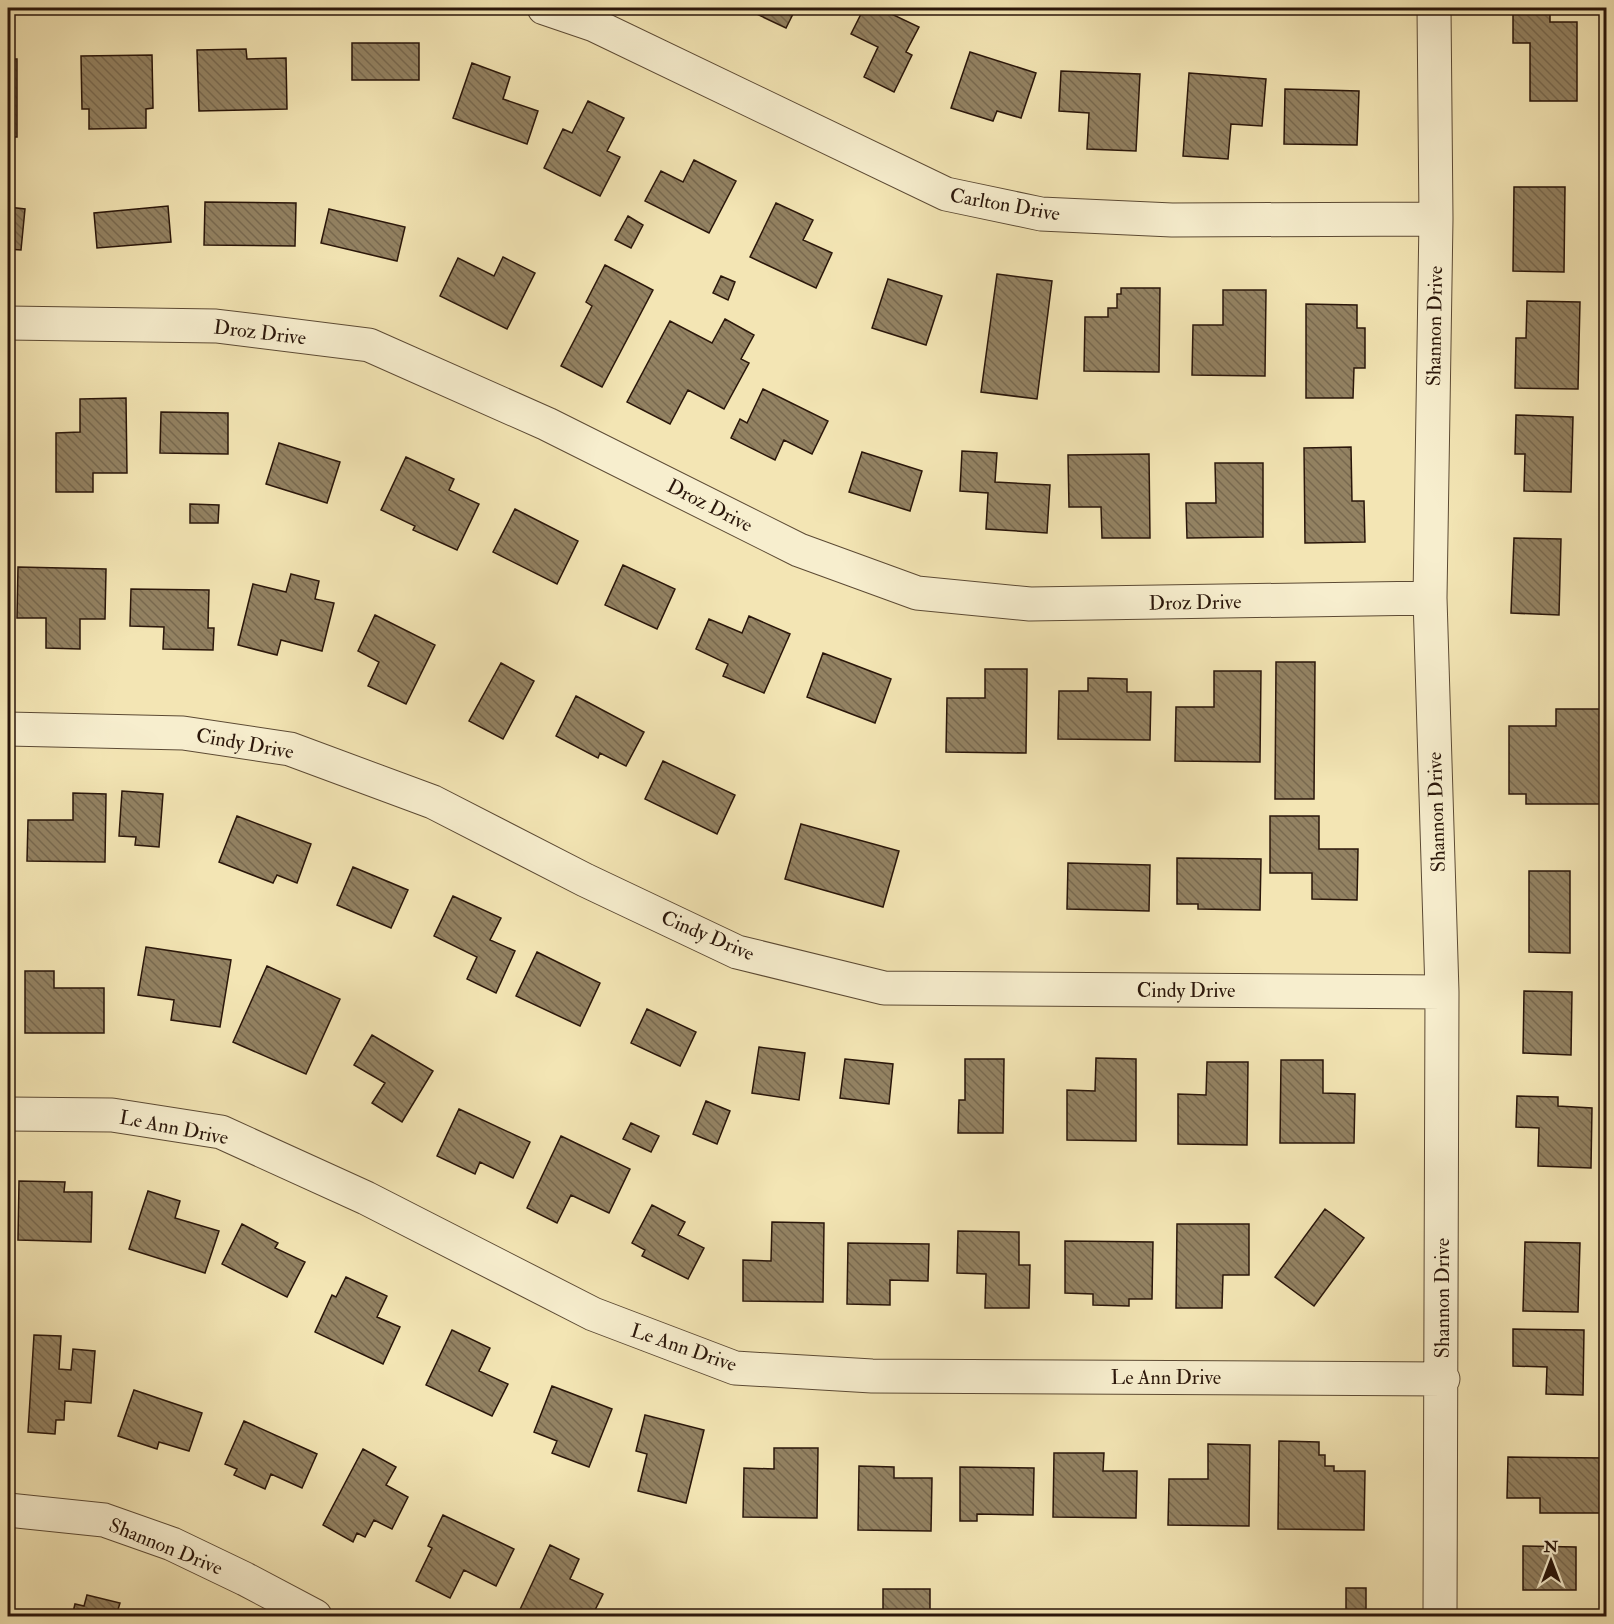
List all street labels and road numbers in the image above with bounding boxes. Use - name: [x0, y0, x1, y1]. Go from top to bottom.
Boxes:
- street label: Carlton Drive: [948, 183, 1062, 226]
- street label: Shannon Drive: [1421, 266, 1448, 386]
- street label: Droz Drive: [212, 314, 308, 351]
- street label: Droz Drive: [663, 473, 757, 538]
- street label: Droz Drive: [1148, 589, 1242, 616]
- street label: Cindy Drive: [194, 723, 296, 764]
- street label: Shannon Drive: [1422, 751, 1451, 873]
- street label: Cindy Drive: [657, 905, 758, 966]
- street label: Cindy Drive: [1137, 978, 1235, 1003]
- street label: Le Ann Drive: [117, 1105, 230, 1150]
- street label: Shannon Drive: [1430, 1238, 1455, 1358]
- street label: Le Ann Drive: [628, 1318, 740, 1377]
- street label: Le Ann Drive: [1111, 1365, 1221, 1390]
- street label: Shannon Drive: [105, 1512, 226, 1581]

